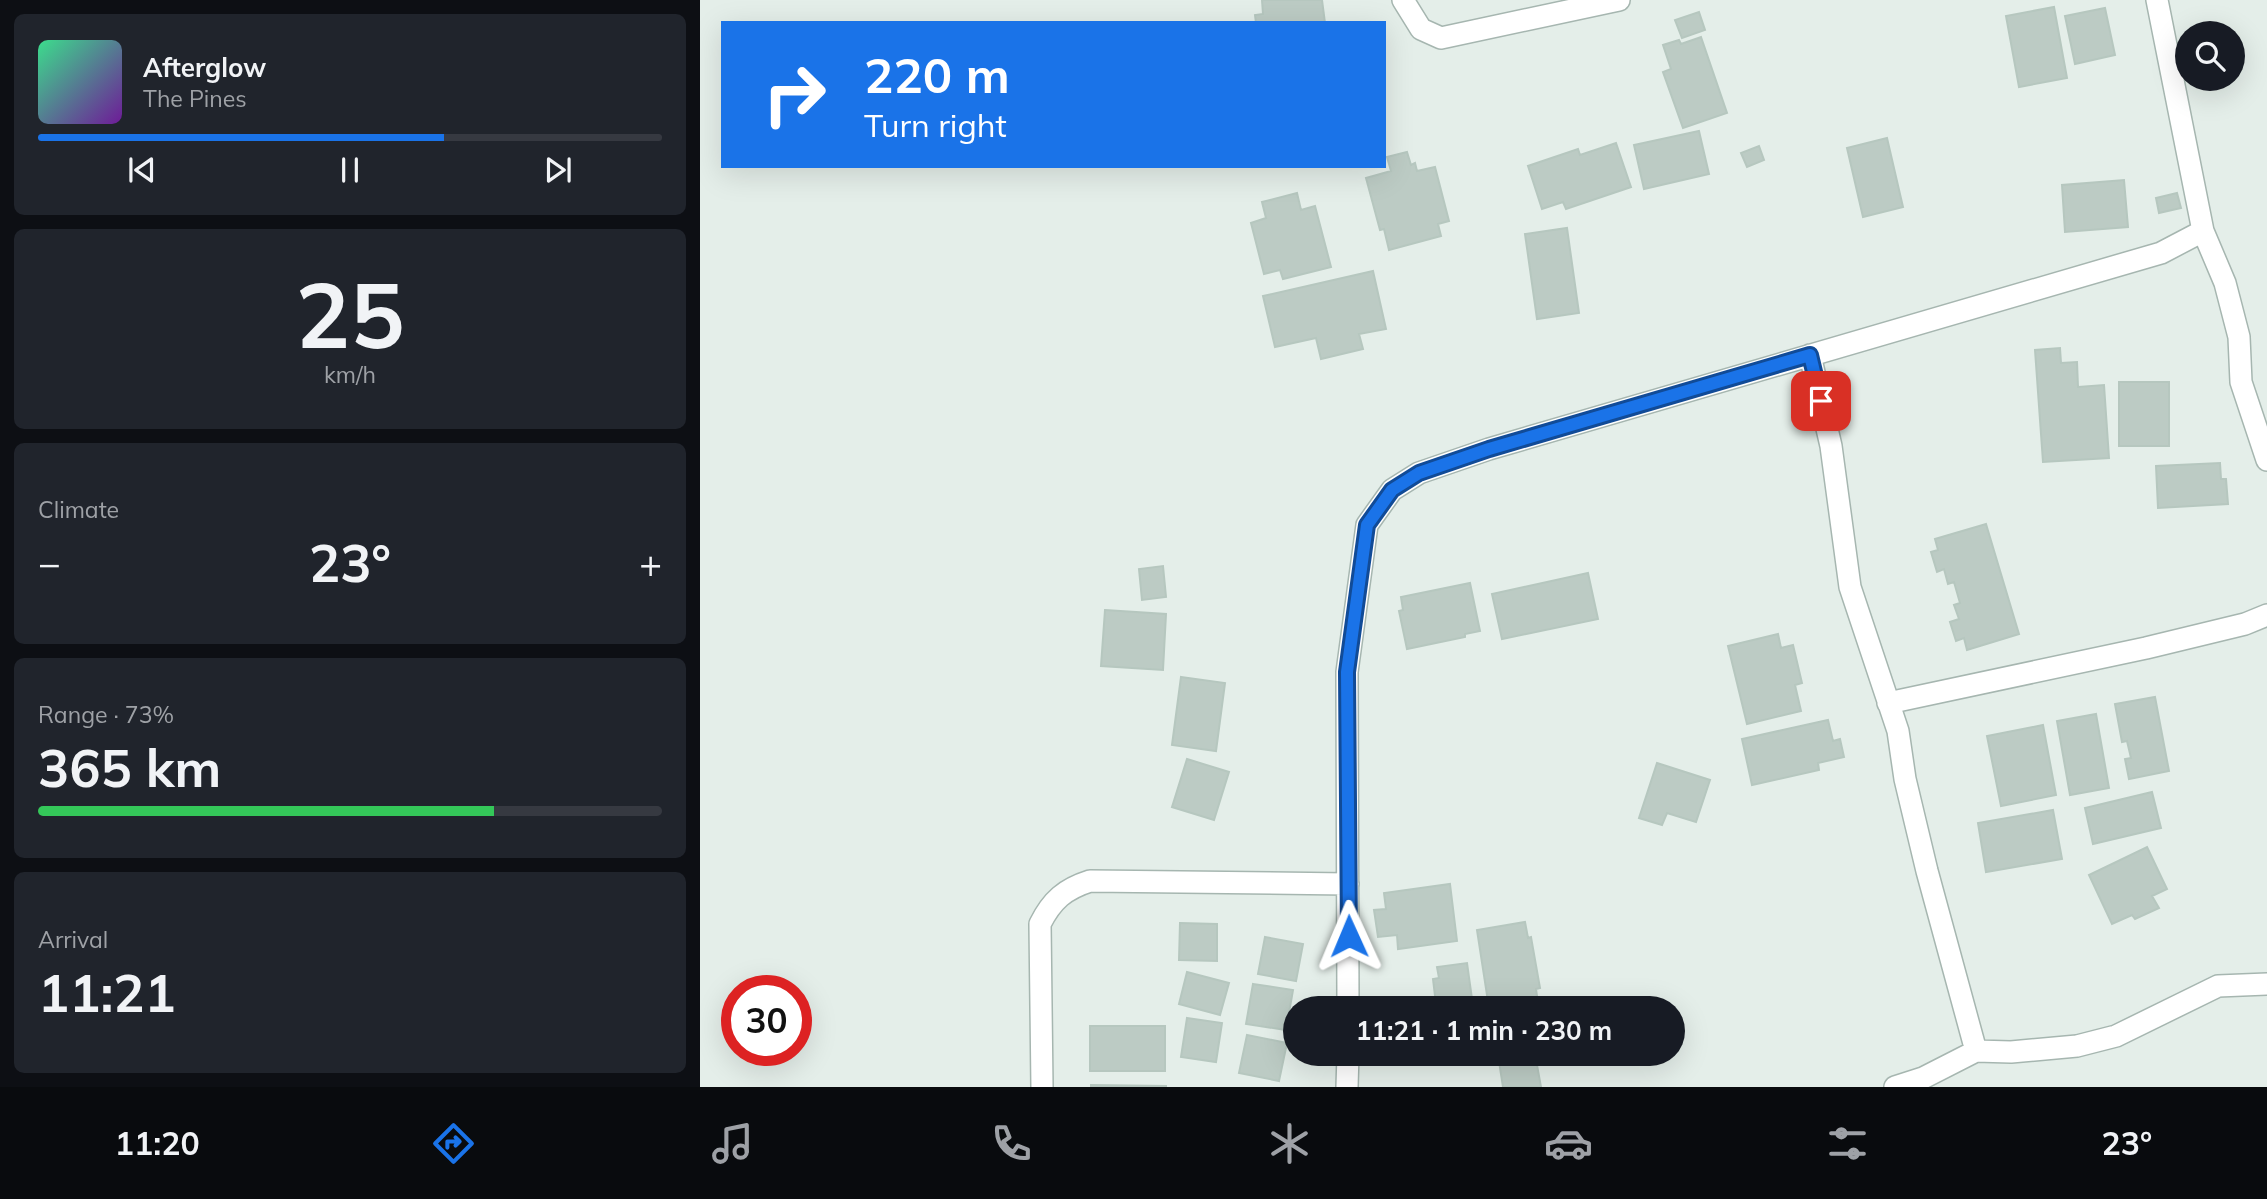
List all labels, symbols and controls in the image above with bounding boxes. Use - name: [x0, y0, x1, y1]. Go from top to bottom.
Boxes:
- map controls: [2175, 21, 2245, 91]
- button: search: [2175, 21, 2245, 91]
- text: 220 m: [864, 44, 1010, 105]
- icon: right: [749, 49, 840, 140]
- text: Afterglow: [143, 51, 266, 84]
- text: The Pines: [143, 84, 247, 113]
- text: Turn right: [864, 105, 1007, 145]
- icon: previous: [123, 151, 161, 189]
- icon: pause: [331, 151, 369, 189]
- icon: next: [539, 151, 577, 189]
- text: 25: [295, 257, 405, 371]
- text: km/h: [324, 360, 376, 389]
- pin: [1791, 371, 1851, 431]
- icon: arrive: [1802, 382, 1840, 420]
- text: Climate: [38, 495, 119, 524]
- text: 23°: [309, 530, 391, 595]
- text: −: [38, 539, 61, 587]
- text: +: [639, 539, 662, 587]
- text: Range · 73%: [38, 700, 174, 729]
- text: 365 km: [38, 735, 221, 800]
- position arrow: [1312, 899, 1386, 973]
- text: Arrival: [38, 925, 108, 954]
- text: 11:21: [38, 960, 176, 1025]
- speed limit sign: 30: [721, 975, 812, 1066]
- text: 11:21 · 1 min · 230 m: [1356, 1014, 1612, 1047]
- icon: directions: [429, 1119, 478, 1168]
- icon: music: [708, 1119, 757, 1168]
- icon: phone: [987, 1119, 1036, 1168]
- icon: climate: [1265, 1119, 1314, 1168]
- icon: car: [1544, 1119, 1593, 1168]
- icon: filters: [1823, 1119, 1872, 1168]
- text: 11:20: [115, 1123, 200, 1163]
- text: 23°: [2102, 1123, 2152, 1163]

